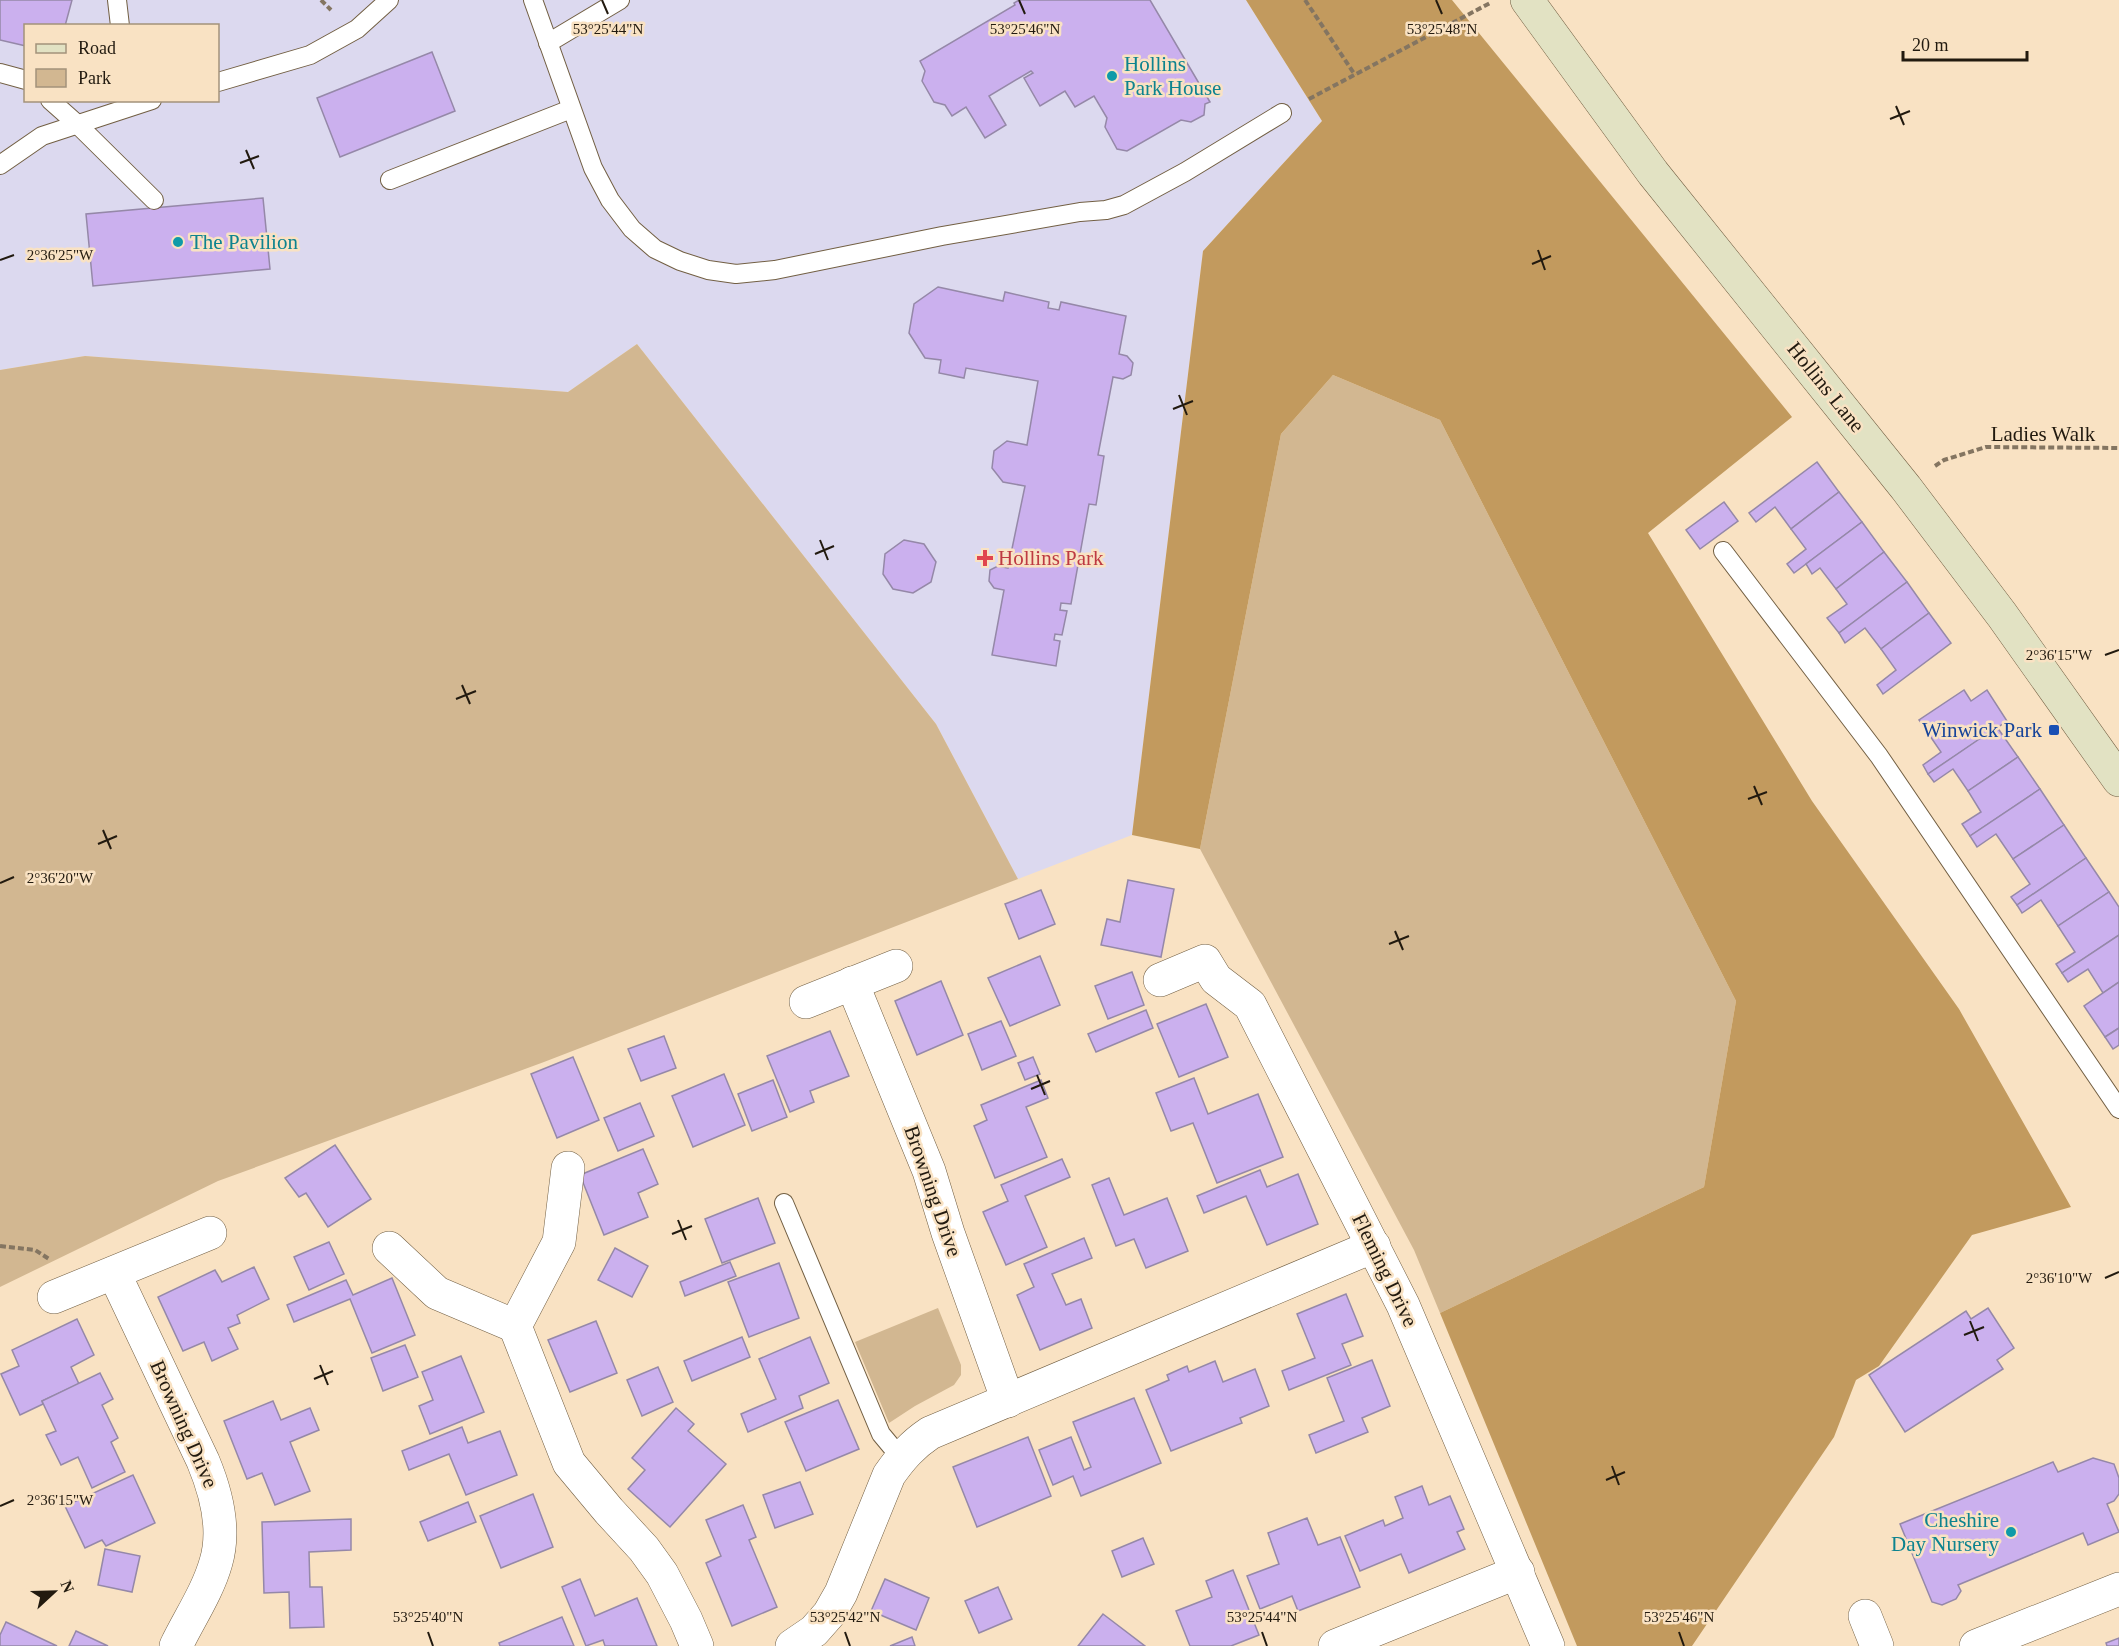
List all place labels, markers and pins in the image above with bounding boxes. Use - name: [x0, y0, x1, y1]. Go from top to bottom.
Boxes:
- place label: Hollins Park House: [1124, 52, 1221, 100]
- marker: Hollins Park House: [1105, 69, 1119, 83]
- place label: The Pavilion: [190, 230, 298, 254]
- marker: The Pavilion: [171, 235, 185, 249]
- place label: Hollins Park: [998, 546, 1104, 570]
- marker: Hollins Park: [976, 549, 994, 567]
- place label: Winwick Park: [1922, 718, 2042, 742]
- marker: Winwick Park: [2047, 723, 2061, 737]
- place label: Cheshire Day Nursery: [1891, 1508, 1999, 1556]
- marker: Cheshire Day Nursery: [2004, 1525, 2018, 1539]

